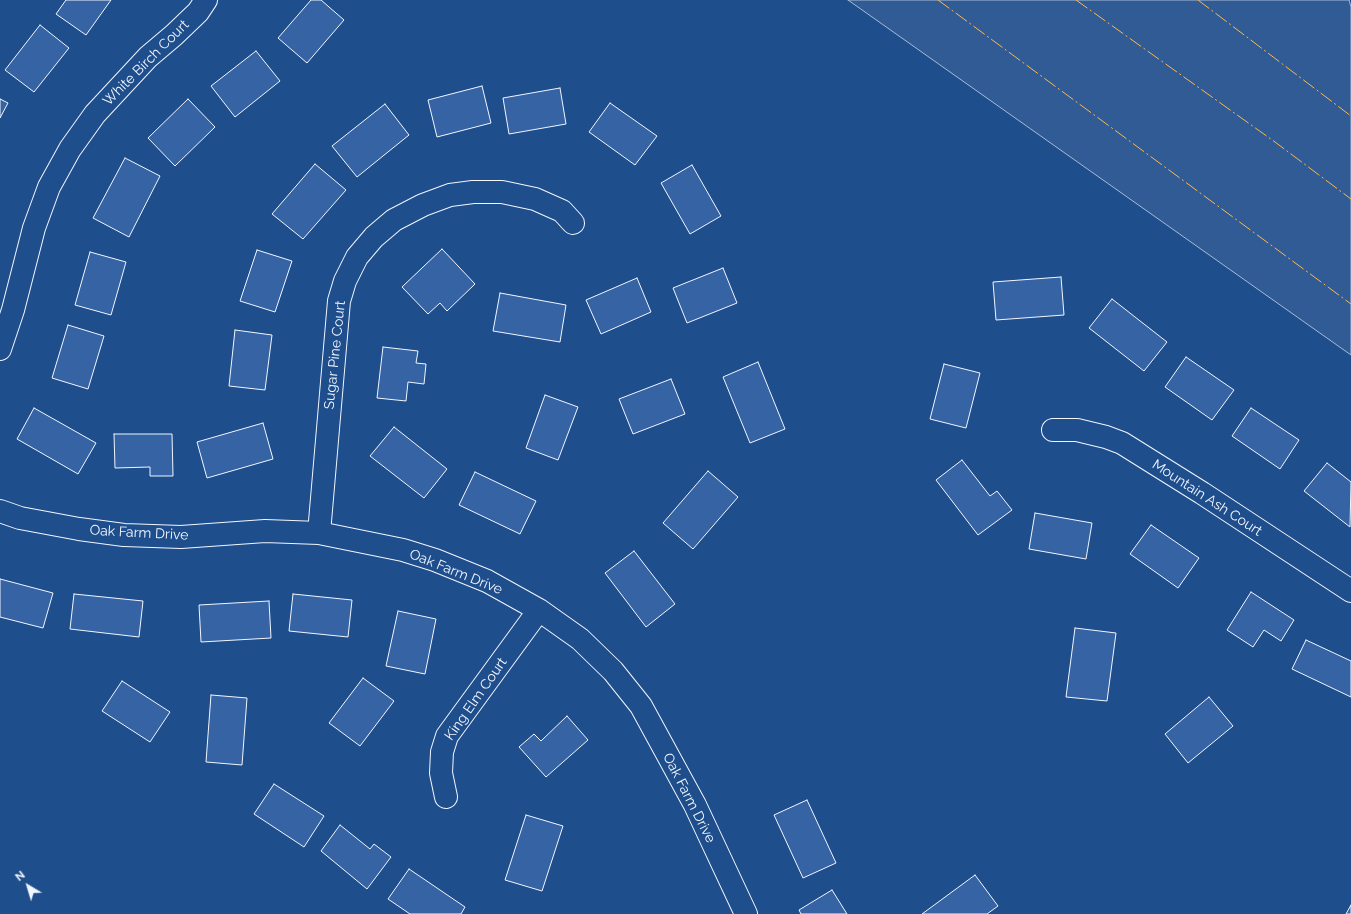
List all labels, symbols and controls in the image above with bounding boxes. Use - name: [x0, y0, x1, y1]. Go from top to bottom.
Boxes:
- street label: White Birch Court: [100, 17, 192, 109]
- street label: Sugar Pine Court: [321, 300, 349, 410]
- street label: Mountain Ash Court: [1149, 456, 1265, 540]
- street label: Oak Farm Drive: [89, 522, 189, 544]
- street label: Oak Farm Drive: [407, 546, 505, 598]
- street label: King Elm Court: [441, 654, 511, 744]
- street label: Oak Farm Drive: [659, 750, 719, 846]
- north arrow: [8, 866, 48, 906]
- text: N: [13, 868, 28, 884]

